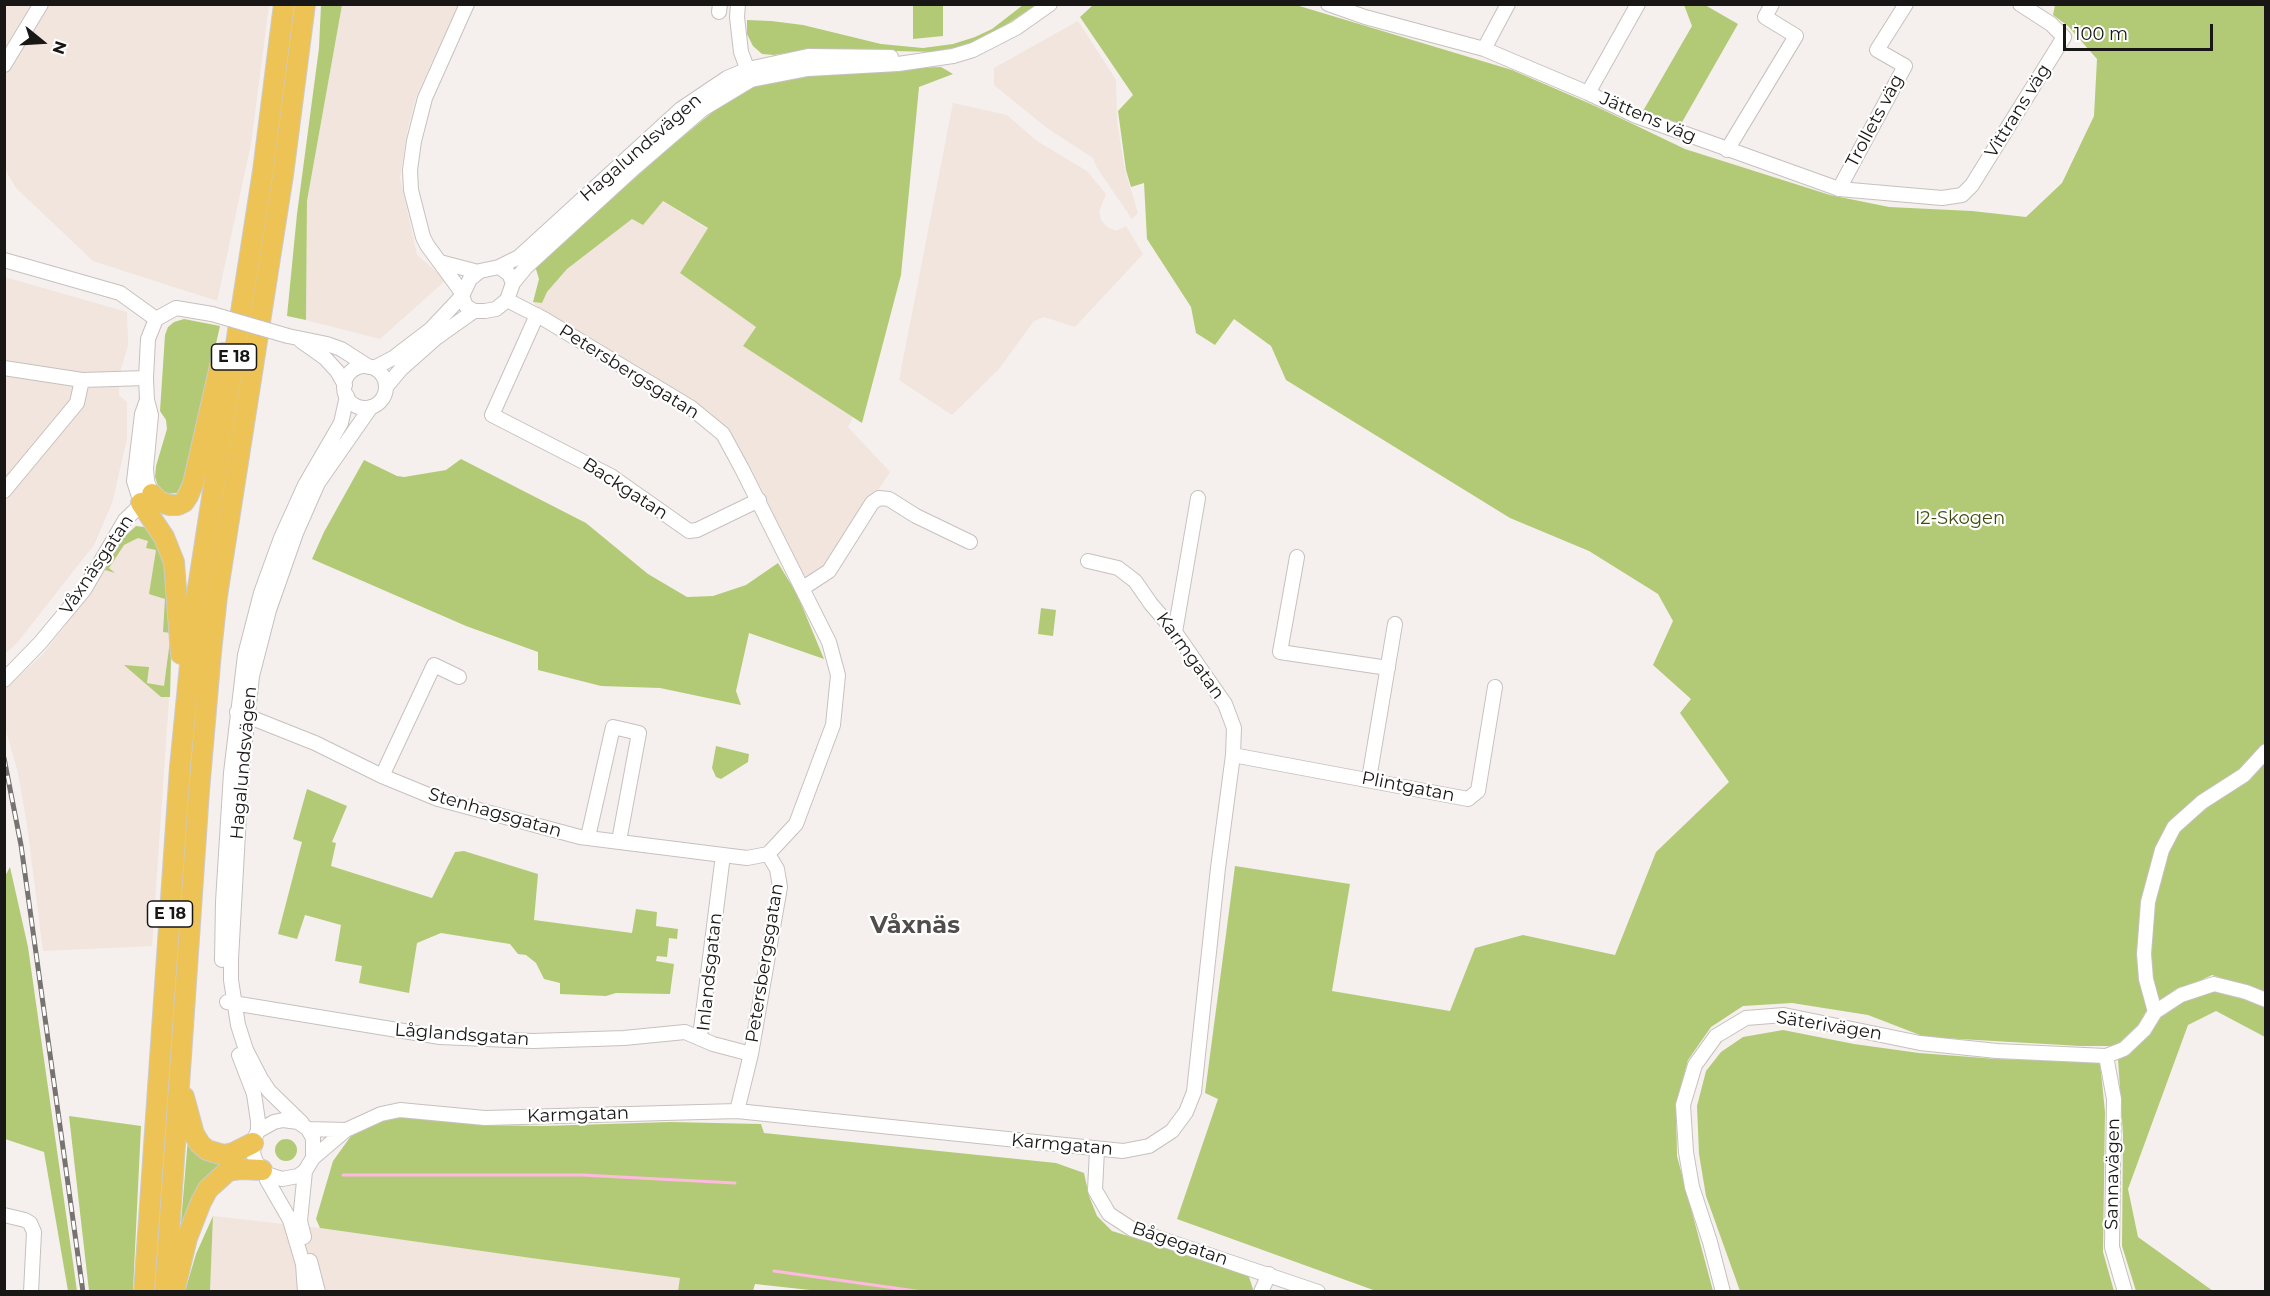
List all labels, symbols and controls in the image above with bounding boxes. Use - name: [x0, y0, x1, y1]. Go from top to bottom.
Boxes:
- north arrow: [12, 12, 72, 72]
- scale bar: [2066, 12, 2216, 50]
- text: 100 m: [2074, 23, 2128, 45]
- text: N: [49, 39, 71, 57]
- street label: Vittrans väg: [1981, 60, 2055, 162]
- street label: Trollets väg: [1842, 71, 1908, 171]
- street label: Jättens väg: [1597, 88, 1699, 148]
- street label: Hagalundsvägen: [576, 89, 706, 207]
- street label: Petersbergsgatan: [555, 320, 703, 424]
- road number: E 18: [212, 344, 256, 370]
- street label: Backgatan: [578, 453, 672, 525]
- park label: I2-Skogen: [1915, 508, 2005, 530]
- street label: Våxnäsgatan: [56, 511, 138, 619]
- street label: Karmgatan: [1151, 608, 1229, 704]
- street label: Hagalundsvägen: [227, 686, 261, 840]
- street label: Plintgatan: [1360, 767, 1456, 807]
- street label: Stenhagsgatan: [426, 784, 564, 842]
- street label: Petersbergsgatan: [742, 882, 788, 1044]
- road number: E 18: [148, 901, 192, 927]
- street label: Inlandsgatan: [693, 912, 727, 1032]
- district label: Våxnäs: [870, 912, 960, 940]
- street label: Säterivägen: [1775, 1007, 1883, 1045]
- street label: Låglandsgatan: [394, 1020, 530, 1050]
- street label: Karmgatan: [527, 1102, 629, 1128]
- street label: Sannavägen: [2101, 1118, 2125, 1230]
- street label: Karmgatan: [1010, 1130, 1114, 1160]
- street label: Bågegatan: [1129, 1217, 1231, 1271]

